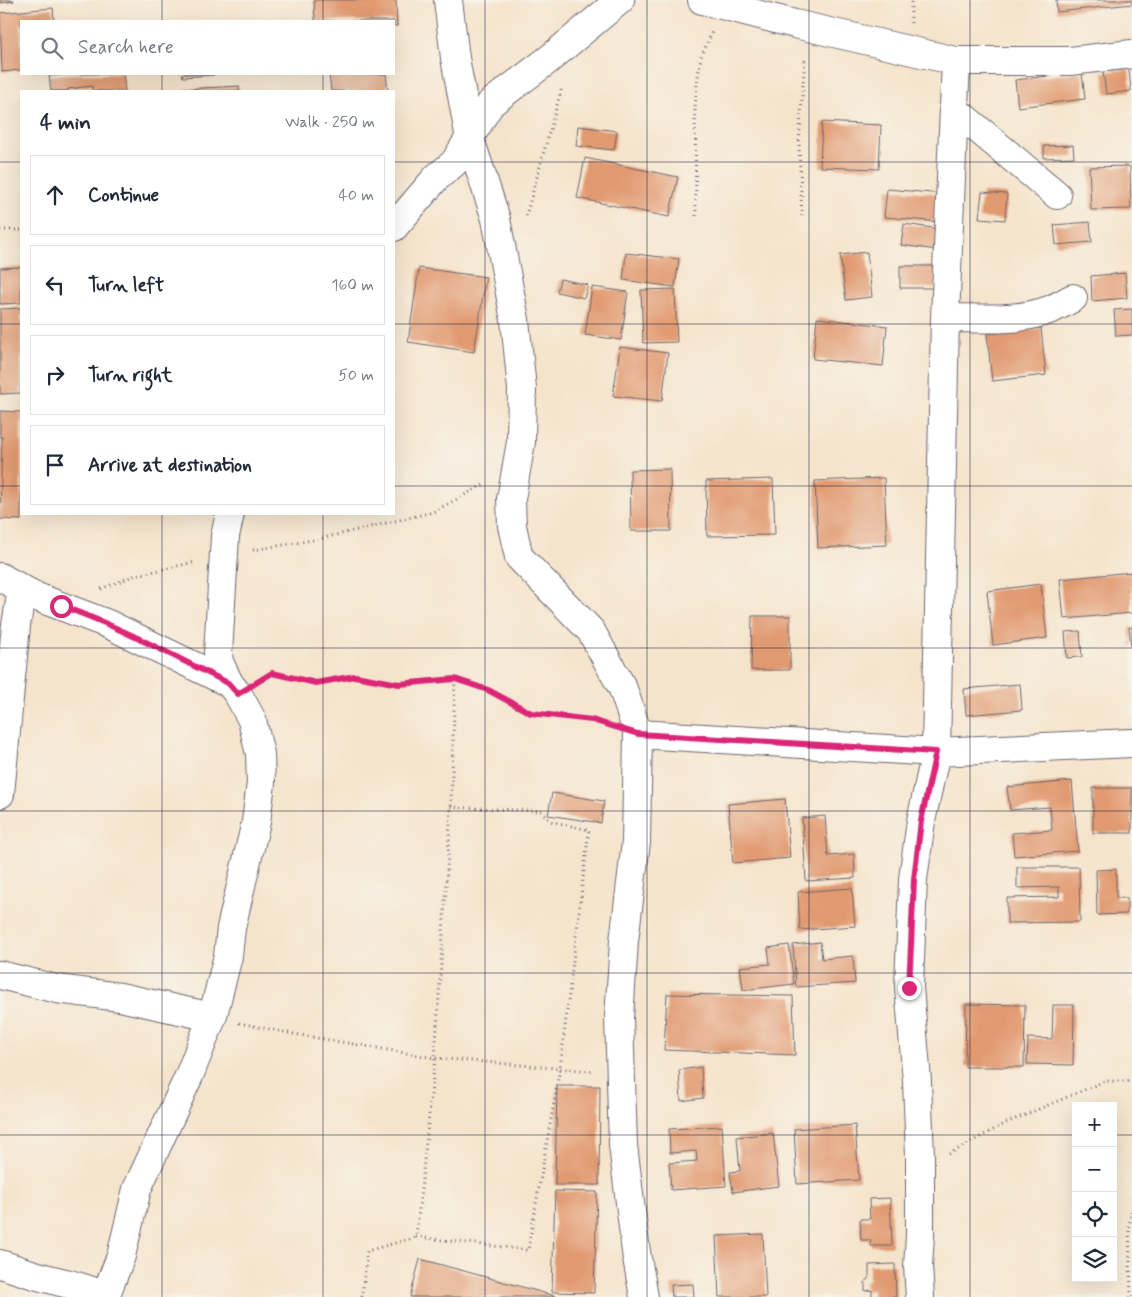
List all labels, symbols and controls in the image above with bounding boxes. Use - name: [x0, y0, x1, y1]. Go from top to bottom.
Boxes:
- search box: [20, 20, 395, 75]
- icon: search: [38, 34, 66, 62]
- text: Search here: [78, 35, 174, 60]
- text: 4 min: [40, 109, 91, 137]
- text: Walk · 250 m: [285, 112, 375, 133]
- icon: ahead: [41, 181, 69, 209]
- text: Continue: [88, 183, 159, 208]
- text: 40 m: [338, 185, 374, 206]
- icon: left: [41, 271, 69, 299]
- text: Turn left: [88, 273, 164, 298]
- text: 160 m: [331, 275, 374, 296]
- icon: right: [41, 361, 69, 389]
- text: Turn right: [88, 363, 172, 388]
- text: 50 m: [338, 365, 374, 386]
- icon: arrive: [41, 451, 69, 479]
- text: Arrive at destination: [88, 453, 252, 478]
- route start: [50, 595, 73, 618]
- route end: [898, 977, 921, 1000]
- map controls: [1072, 1102, 1117, 1282]
- button: +: [1072, 1102, 1117, 1147]
- button: −: [1072, 1147, 1117, 1192]
- button: locate: [1072, 1192, 1117, 1237]
- button: layers: [1072, 1237, 1117, 1282]

